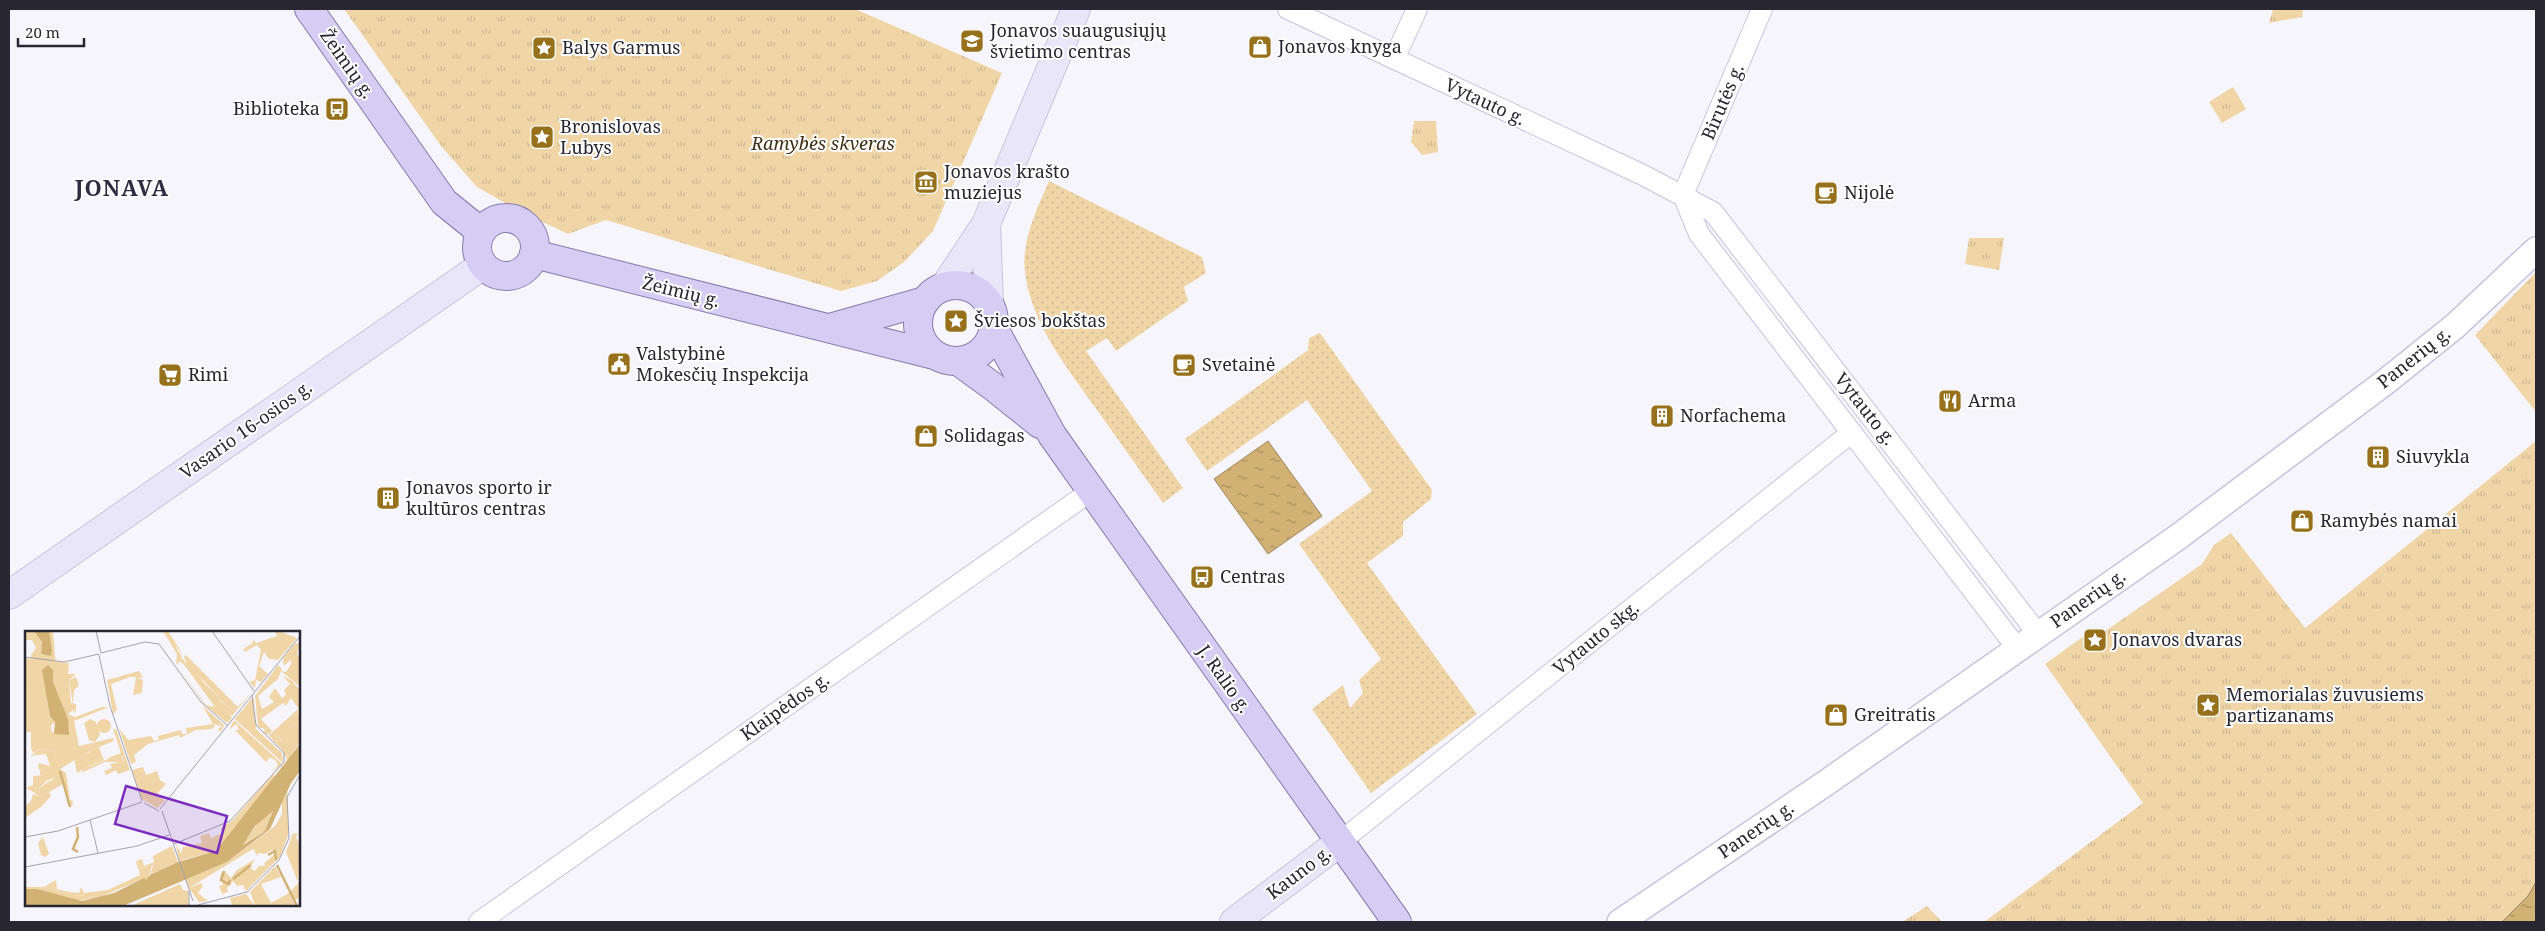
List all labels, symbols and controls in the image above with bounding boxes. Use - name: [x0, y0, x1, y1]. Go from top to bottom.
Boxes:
- scale bar: [18, 15, 84, 47]
- place label: Jonavos suaugusiųjų švietimo centras: [989, 18, 1167, 63]
- text: 20 m: [25, 22, 60, 42]
- street label: Žeimių g.: [315, 24, 380, 103]
- school or university icon: Jonavos suaugusiųjų švietimo centras: [959, 28, 985, 54]
- shop icon: Jonavos knyga: [1247, 34, 1273, 60]
- place label: Jonavos knyga: [1277, 34, 1402, 58]
- place icon: Balys Garmus: [531, 35, 557, 61]
- place label: Balys Garmus: [562, 35, 680, 59]
- street label: Birutės g.: [1695, 60, 1749, 143]
- street label: Vytauto g.: [1441, 72, 1529, 130]
- place label: Biblioteka: [233, 96, 320, 120]
- bus stop icon: Biblioteka: [324, 96, 350, 122]
- place label: Bronislovas Lubys: [560, 114, 661, 159]
- place icon: Bronislovas Lubys: [529, 124, 555, 150]
- park label: Ramybės skveras: [750, 131, 895, 155]
- place label: Jonavos krašto muziejus: [943, 159, 1070, 204]
- museum icon: Jonavos krašto muziejus: [913, 169, 939, 195]
- district label: JONAVA: [74, 172, 169, 202]
- cafe icon: Nijolė: [1813, 180, 1839, 206]
- place label: Nijolė: [1844, 180, 1895, 204]
- street label: Žeimių g.: [640, 270, 723, 312]
- place icon: Šviesos bokštas: [943, 308, 969, 334]
- place label: Šviesos bokštas: [974, 308, 1106, 332]
- street label: Panerių g.: [2372, 321, 2455, 393]
- place label: Valstybinė Mokesčių Inspekcija: [636, 341, 809, 386]
- public building icon: Valstybinė Mokesčių Inspekcija: [606, 351, 632, 377]
- cafe icon: Svetainė: [1171, 352, 1197, 378]
- place label: Svetainė: [1202, 352, 1275, 376]
- supermarket icon: Rimi: [157, 362, 183, 388]
- place label: Rimi: [188, 362, 229, 386]
- street label: Vytauto g.: [1830, 367, 1902, 450]
- street label: Vasario 16-osios g.: [175, 375, 316, 484]
- restaurant icon: Arma: [1937, 388, 1963, 414]
- place label: Arma: [1968, 388, 2016, 412]
- building icon: Norfachema: [1649, 403, 1675, 429]
- place label: Norfachema: [1680, 403, 1786, 427]
- shop icon: Solidagas: [913, 423, 939, 449]
- place label: Solidagas: [944, 423, 1025, 447]
- building icon: Siuvykla: [2365, 444, 2391, 470]
- place label: Siuvykla: [2396, 444, 2470, 468]
- place label: Jonavos sporto ir kultūros centras: [405, 475, 552, 520]
- building icon: Jonavos sporto ir kultūros centras: [375, 485, 401, 511]
- shop icon: Ramybės namai: [2289, 508, 2315, 534]
- place label: Ramybės namai: [2320, 508, 2457, 532]
- street label: Panerių g.: [2045, 563, 2130, 633]
- bus stop icon: Centras: [1189, 564, 1215, 590]
- place label: Centras: [1220, 564, 1285, 588]
- street label: Vytauto skg.: [1547, 595, 1643, 679]
- place icon: Jonavos dvaras: [2082, 627, 2108, 653]
- place label: Jonavos dvaras: [2111, 627, 2242, 651]
- inset map: [25, 631, 300, 906]
- street label: J. Ralio g.: [1192, 639, 1257, 717]
- street label: Klaipėdos g.: [735, 667, 834, 746]
- place label: Memorialas žuvusiems partizanams: [2226, 682, 2424, 727]
- place icon: Memorialas žuvusiems partizanams: [2195, 692, 2221, 718]
- shop icon: Greitratis: [1823, 702, 1849, 728]
- place label: Greitratis: [1854, 702, 1936, 726]
- street label: Panerių g.: [1713, 795, 1798, 863]
- street label: Kauno g.: [1261, 840, 1336, 904]

